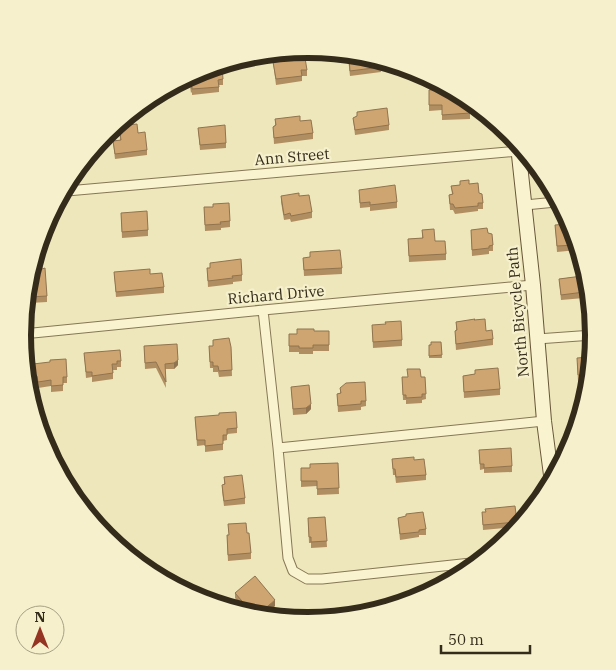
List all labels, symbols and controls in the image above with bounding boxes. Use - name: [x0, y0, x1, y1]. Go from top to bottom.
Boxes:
- street label: Ann Street: [254, 144, 330, 169]
- street label: North Bicycle Path: [502, 246, 533, 378]
- street label: Richard Drive: [227, 281, 325, 308]
- north arrow: [15, 605, 65, 655]
- text: N: [34, 608, 46, 626]
- scale bar: [441, 622, 530, 654]
- text: 50 m: [448, 630, 484, 649]

